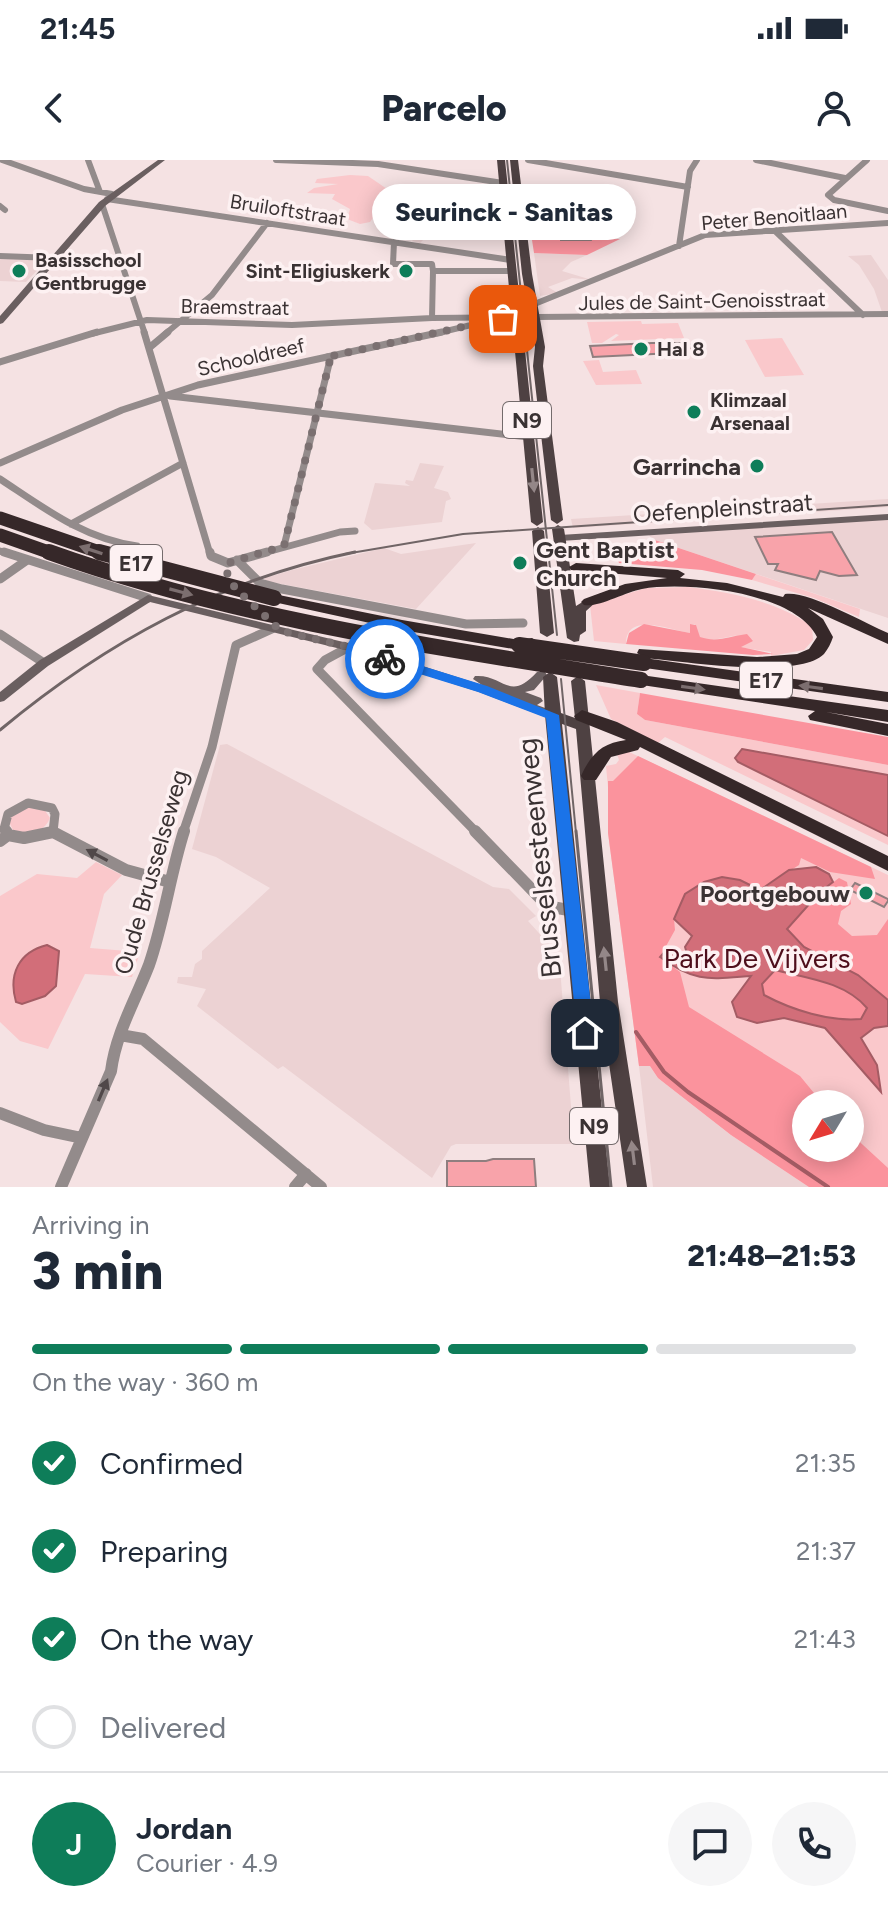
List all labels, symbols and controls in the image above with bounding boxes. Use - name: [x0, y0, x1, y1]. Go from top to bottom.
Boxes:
- text: 21:45: [40, 10, 115, 47]
- icon: back: [32, 86, 76, 130]
- icon: person: [812, 86, 856, 130]
- text: Parcelo: [381, 87, 507, 130]
- callout: Seurinck - Sanitas: [371, 183, 635, 239]
- street label: Bruiloftstraat: [228, 189, 348, 231]
- text: Seurinck - Sanitas: [395, 196, 613, 228]
- street label: Peter Benoitlaan: [700, 199, 848, 235]
- place label: Basisschool Gentbrugge: [35, 248, 146, 295]
- place label: Sint-Eligiuskerk: [246, 259, 390, 283]
- marker: Basisschool Gentbrugge: [10, 262, 28, 280]
- marker: Sint-Eligiuskerk: [397, 262, 415, 280]
- pin: [469, 285, 537, 353]
- street label: Jules de Saint-Genoisstraat: [578, 287, 826, 315]
- street label: Braemstraat: [180, 294, 290, 320]
- icon: bag: [481, 297, 525, 341]
- street label: Schooldreef: [195, 333, 308, 381]
- place label: Hal 8: [657, 337, 705, 361]
- marker: Hal 8: [632, 340, 650, 358]
- place label: Klimzaal Arsenaal: [710, 388, 790, 435]
- road number: N9: [503, 402, 551, 438]
- marker: Klimzaal Arsenaal: [685, 403, 703, 421]
- place label: Garrincha: [633, 452, 741, 481]
- marker: Garrincha: [748, 457, 766, 475]
- one-way arrow: [526, 468, 539, 493]
- street label: Oefenpleinstraat: [632, 487, 814, 529]
- place label: Gent Baptist Church: [536, 535, 675, 592]
- one-way arrow: [79, 543, 103, 555]
- road number: E17: [110, 545, 162, 581]
- marker: Gent Baptist Church: [511, 554, 529, 572]
- one-way arrow: [169, 586, 194, 598]
- courier: [345, 619, 425, 699]
- icon: bike: [363, 637, 407, 681]
- road number: E17: [740, 662, 792, 698]
- one-way arrow: [798, 680, 823, 693]
- one-way arrow: [681, 682, 706, 695]
- street label: Brusselsesteenweg: [509, 736, 569, 980]
- street label: Oude Brusselseweg: [108, 766, 194, 978]
- one-way arrow: [86, 849, 108, 863]
- place label: Poortgebouw: [700, 879, 850, 908]
- marker: Poortgebouw: [857, 884, 875, 902]
- park label: Park De Vijvers: [663, 941, 851, 975]
- one-way arrow: [599, 946, 612, 971]
- pin: [551, 999, 619, 1067]
- icon: home: [563, 1011, 607, 1055]
- one-way arrow: [96, 1078, 109, 1102]
- north arrow: [792, 1090, 864, 1162]
- map controls: [792, 1090, 864, 1162]
- road number: N9: [570, 1108, 618, 1144]
- one-way arrow: [626, 1140, 639, 1165]
- text: Arriving in: [32, 1209, 150, 1241]
- text: 21:48–21:53: [687, 1237, 856, 1274]
- text: 3 min: [32, 1240, 163, 1302]
- text: On the way · 360 m: [32, 1366, 258, 1398]
- icon: check: [32, 1441, 76, 1485]
- text: Confirmed: [100, 1445, 243, 1482]
- text: 21:35: [795, 1447, 856, 1479]
- icon: check: [32, 1529, 76, 1573]
- text: Preparing: [100, 1533, 228, 1570]
- text: 21:37: [796, 1535, 856, 1567]
- icon: check: [32, 1617, 76, 1661]
- text: On the way: [100, 1621, 253, 1658]
- text: 21:43: [794, 1623, 856, 1655]
- text: Delivered: [100, 1709, 226, 1746]
- button: chat: [668, 1802, 752, 1886]
- button: phone: [772, 1802, 856, 1886]
- text: Jordan: [136, 1810, 232, 1847]
- text: J: [66, 1826, 82, 1863]
- text: Courier · 4.9: [136, 1847, 278, 1879]

